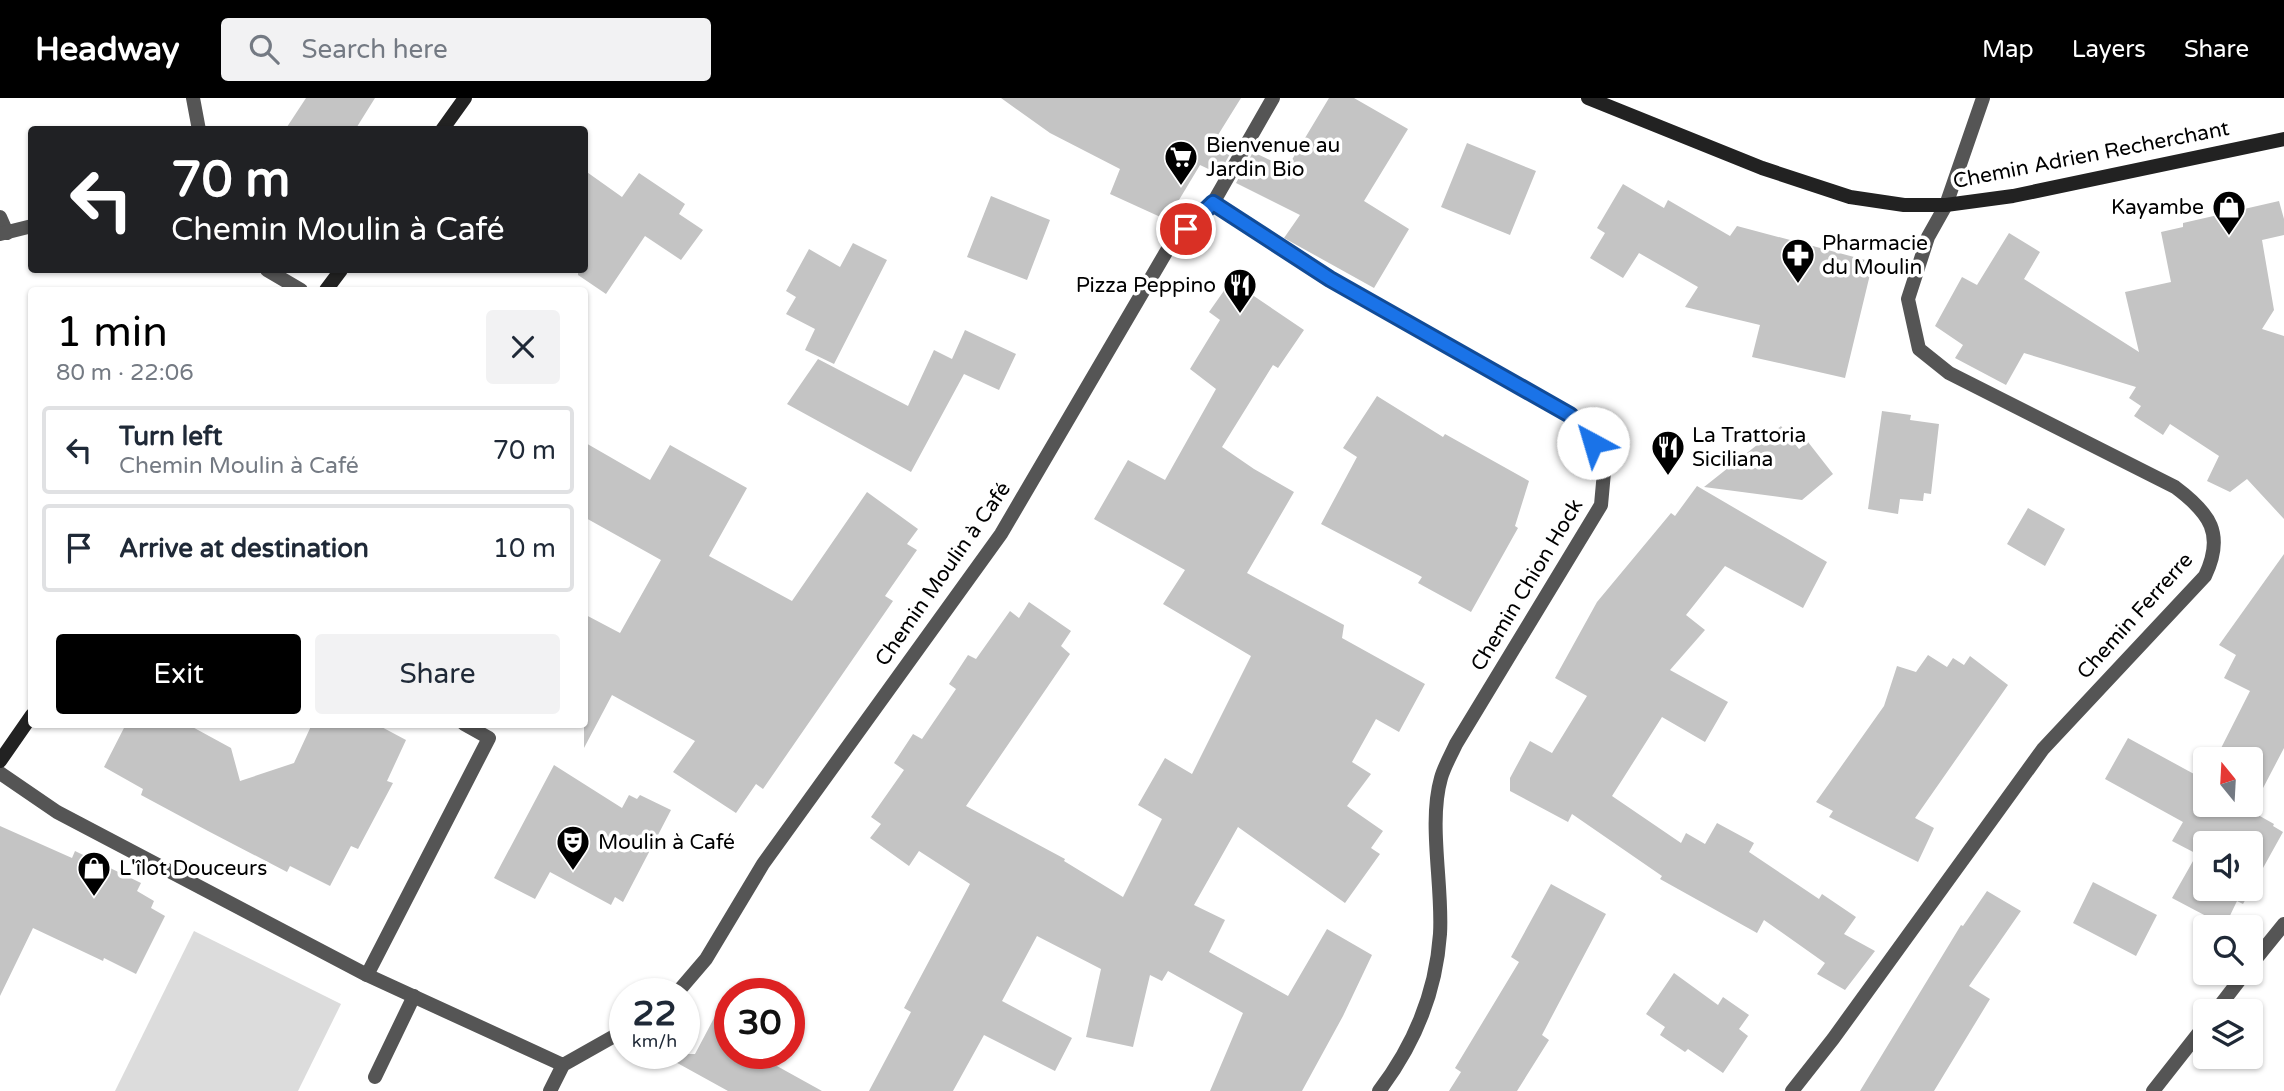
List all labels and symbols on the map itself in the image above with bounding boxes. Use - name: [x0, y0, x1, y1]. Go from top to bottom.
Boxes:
- street label: Chemin Adrien Recherchant: [1951, 116, 2231, 194]
- place label: Bienvenue au Jardin Bio: [1206, 133, 1340, 182]
- supermarket icon: Bienvenue au Jardin Bio: [1162, 138, 1200, 187]
- shop icon: Kayambe: [2210, 188, 2248, 237]
- place label: Kayambe: [2111, 195, 2204, 220]
- pin: [1156, 199, 1216, 259]
- place label: Pharmacie du Moulin: [1822, 231, 1928, 280]
- pharmacy icon: Pharmacie du Moulin: [1779, 236, 1817, 285]
- restaurant icon: Pizza Peppino: [1221, 266, 1259, 315]
- place label: Pizza Peppino: [1076, 273, 1216, 298]
- position arrow: [1556, 406, 1630, 480]
- place label: La Trattoria Siciliana: [1692, 423, 1806, 472]
- restaurant icon: La Trattoria Siciliana: [1649, 428, 1687, 477]
- street label: Chemin Moulin à Café: [870, 477, 1016, 671]
- street label: Chemin Chion Hock: [1466, 494, 1588, 676]
- street label: Chemin Ferrerre: [2072, 548, 2198, 684]
- north arrow: [2193, 747, 2263, 817]
- theatre icon: Moulin à Café: [554, 823, 592, 872]
- place label: Moulin à Café: [598, 830, 735, 855]
- shop icon: L'îlot Douceurs: [75, 849, 113, 898]
- place label: L'îlot Douceurs: [119, 856, 267, 881]
- speed limit sign: 30: [714, 978, 805, 1069]

